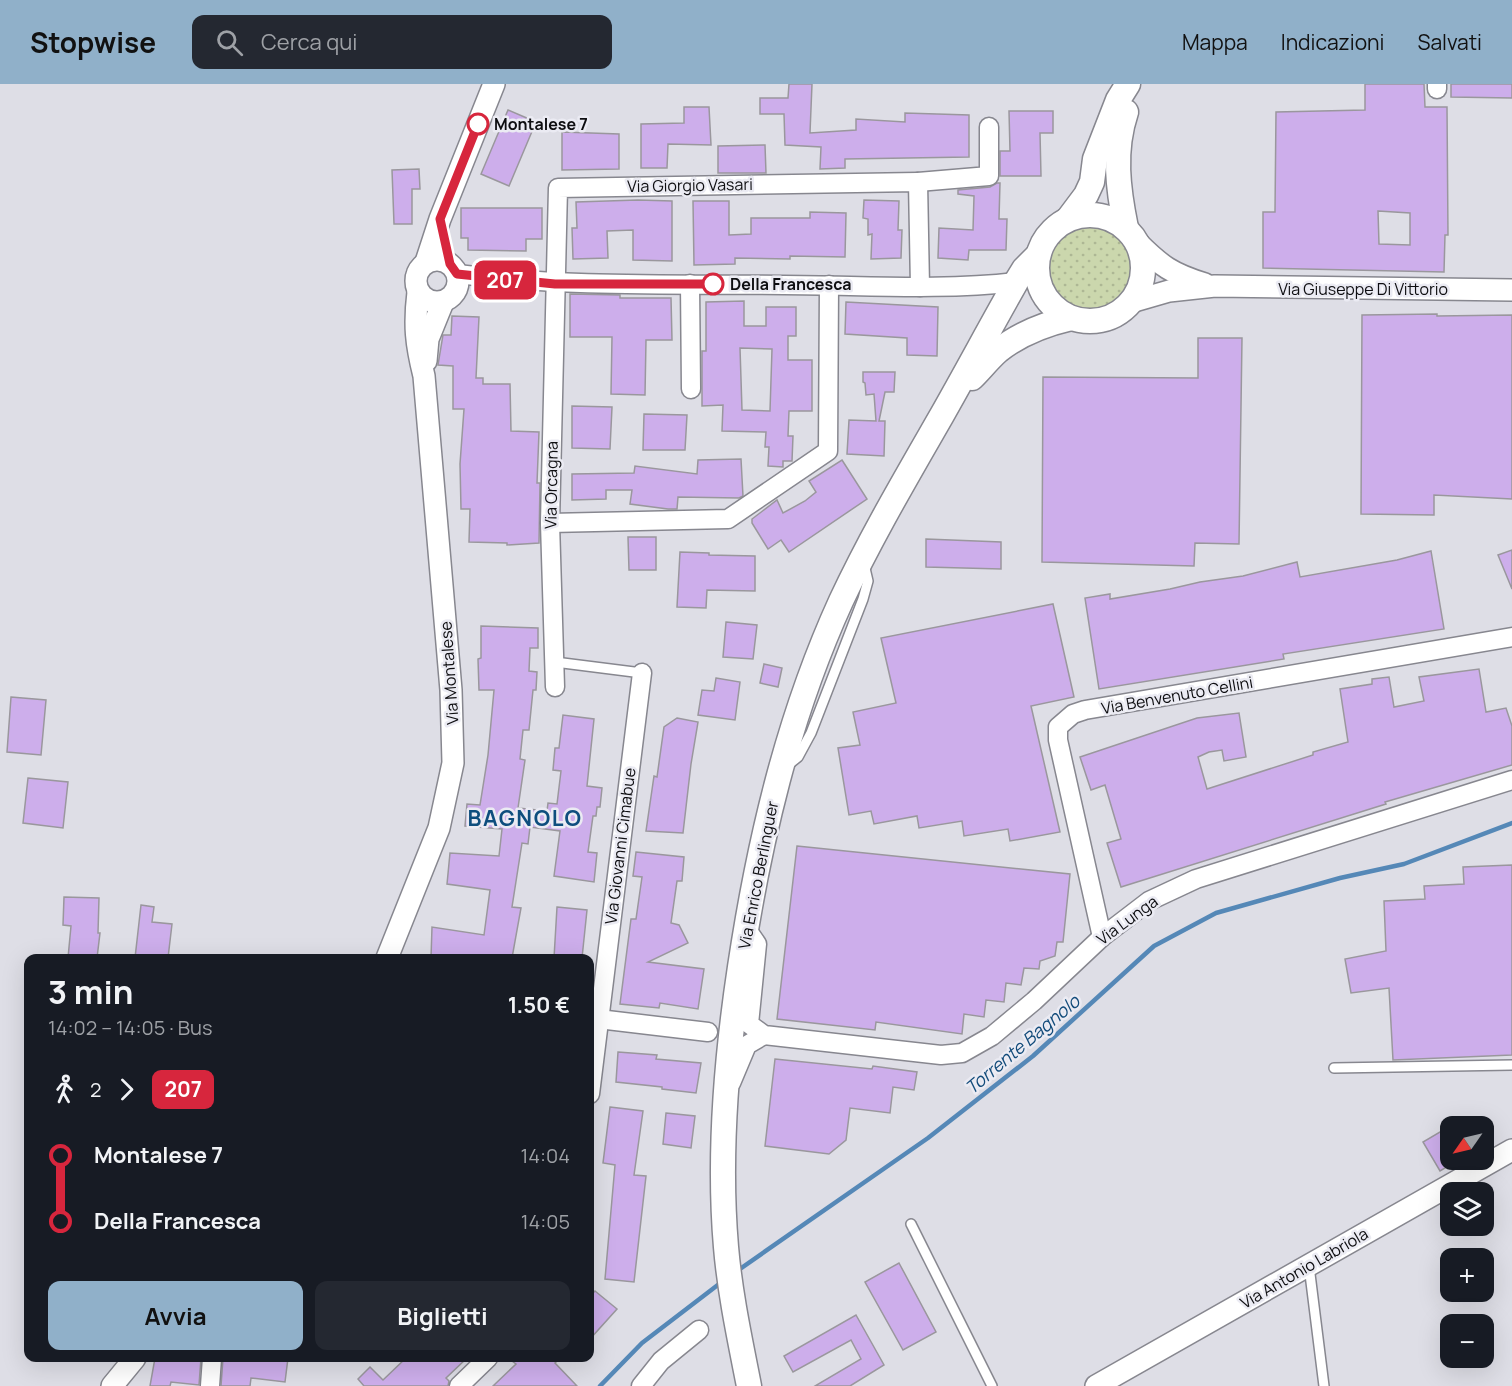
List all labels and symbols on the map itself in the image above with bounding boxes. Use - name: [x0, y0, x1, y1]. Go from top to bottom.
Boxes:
- marker: Montalese 7: [467, 113, 489, 135]
- place label: Montalese 7: [494, 113, 588, 135]
- street label: Via Giorgio Vasari: [627, 173, 753, 197]
- line badge: 207: [470, 260, 540, 300]
- marker: Della Francesca: [702, 273, 724, 295]
- place label: Della Francesca: [730, 273, 851, 295]
- street label: Via Giuseppe Di Vittorio: [1278, 278, 1448, 300]
- street label: Via Orcagna: [539, 441, 563, 529]
- street label: Via Montalese: [434, 620, 464, 726]
- street label: Via Benvenuto Cellini: [1099, 671, 1255, 719]
- street label: Via Giovanni Cimabue: [599, 766, 641, 926]
- street label: Via Enrico Berlinguer: [733, 799, 783, 951]
- district label: BAGNOLO: [468, 803, 582, 833]
- street label: Via Lunga: [1092, 890, 1162, 950]
- water label: Torrente Bagnolo: [960, 988, 1085, 1099]
- north arrow: [1440, 1116, 1494, 1170]
- street label: Via Antonio Labriola: [1236, 1222, 1372, 1314]

